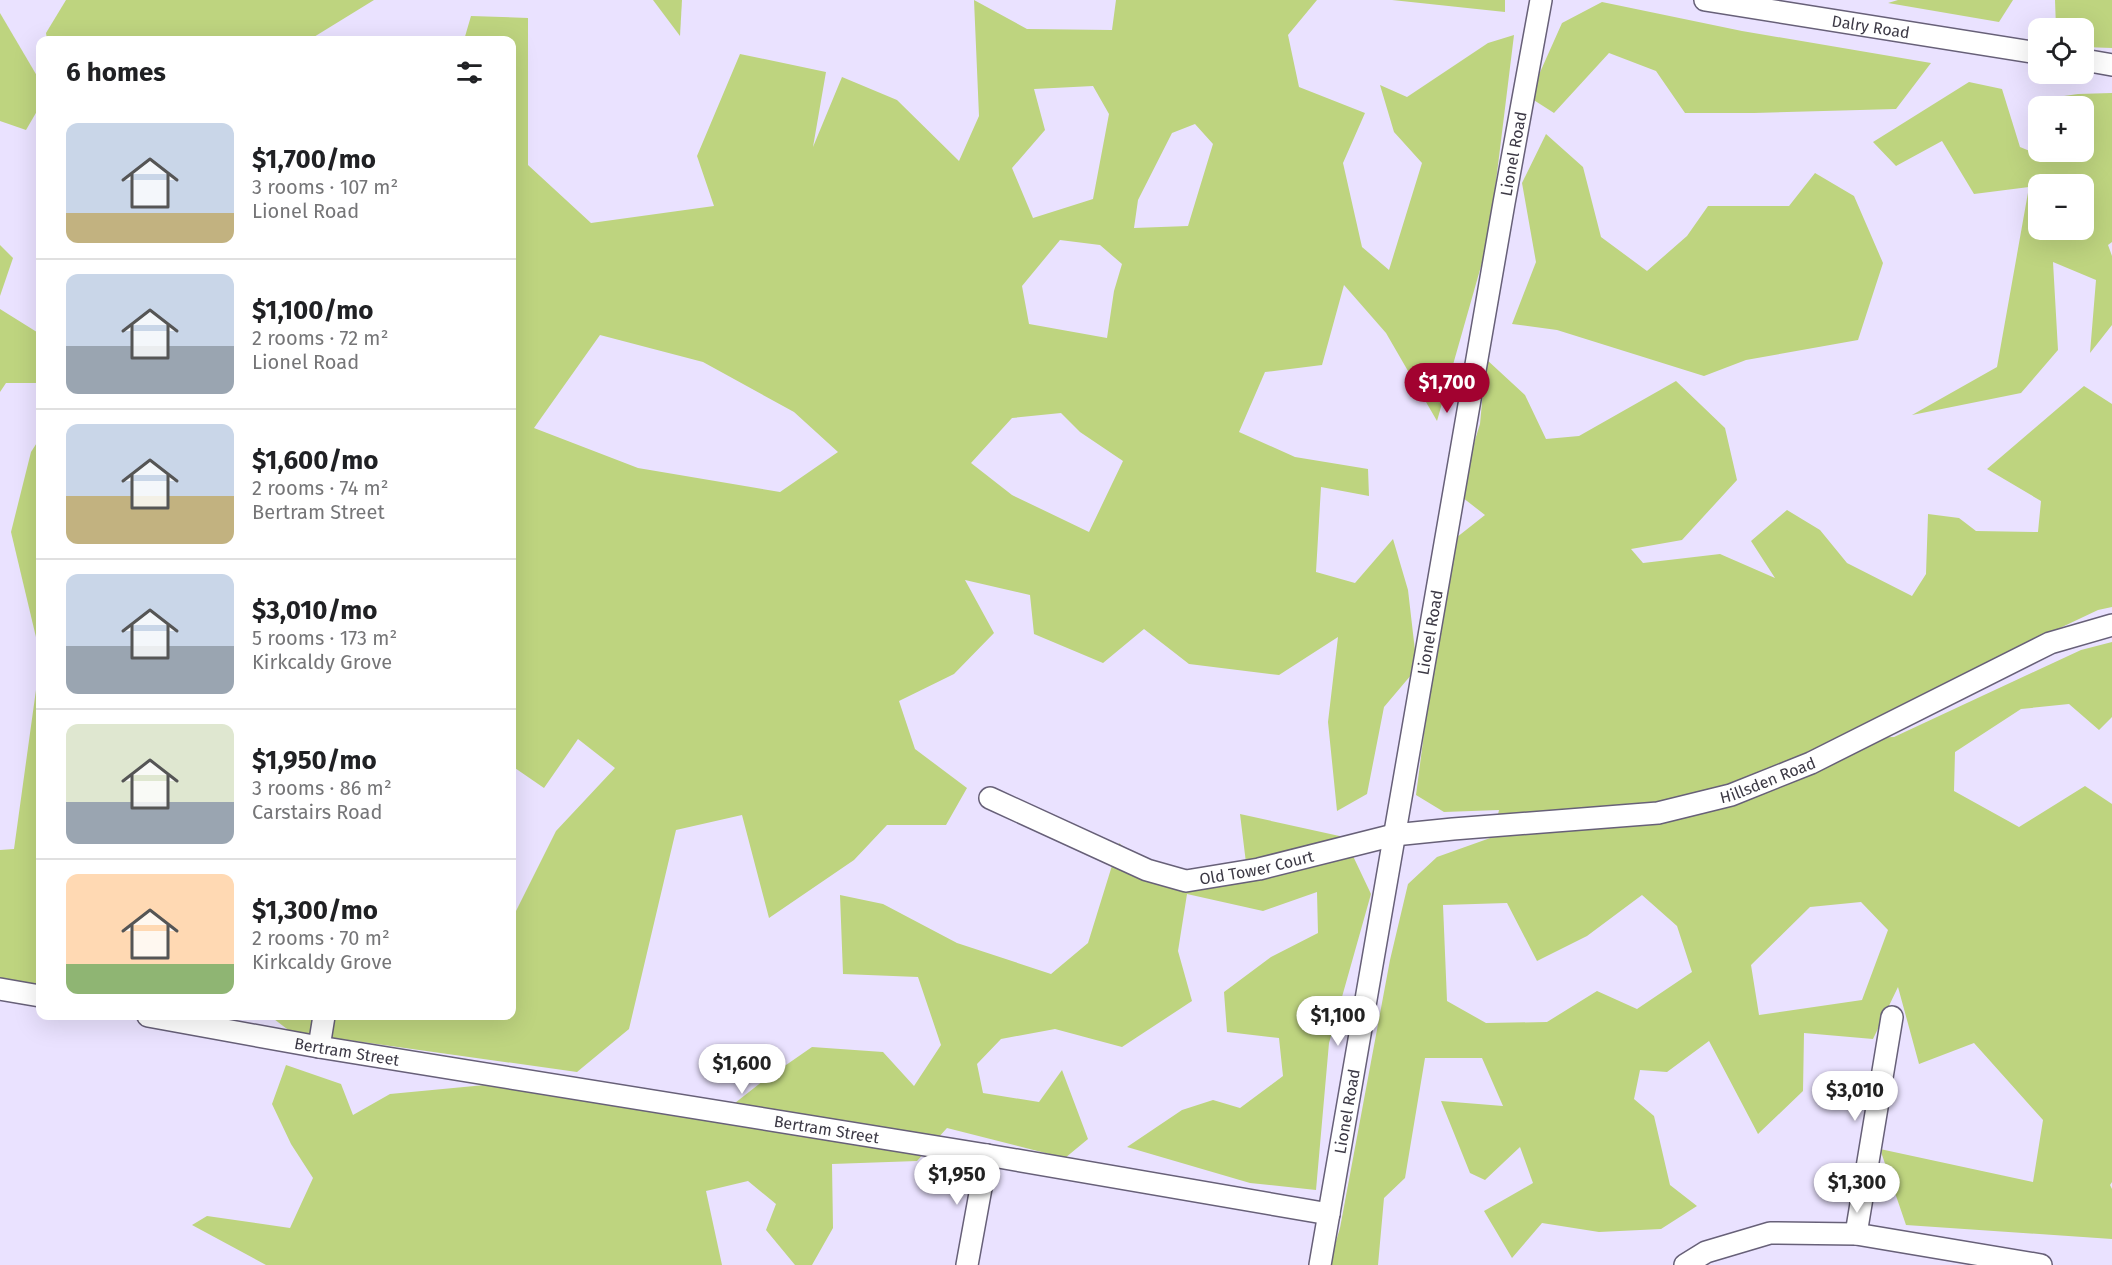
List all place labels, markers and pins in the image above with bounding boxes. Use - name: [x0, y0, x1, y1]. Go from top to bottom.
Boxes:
- pin: $1,700: [1398, 363, 1496, 414]
- pin: $1,100: [1289, 996, 1387, 1047]
- pin: $1,600: [693, 1044, 791, 1095]
- pin: $3,010: [1806, 1071, 1904, 1122]
- pin: $1,950: [908, 1155, 1006, 1206]
- pin: $1,300: [1808, 1163, 1906, 1214]

